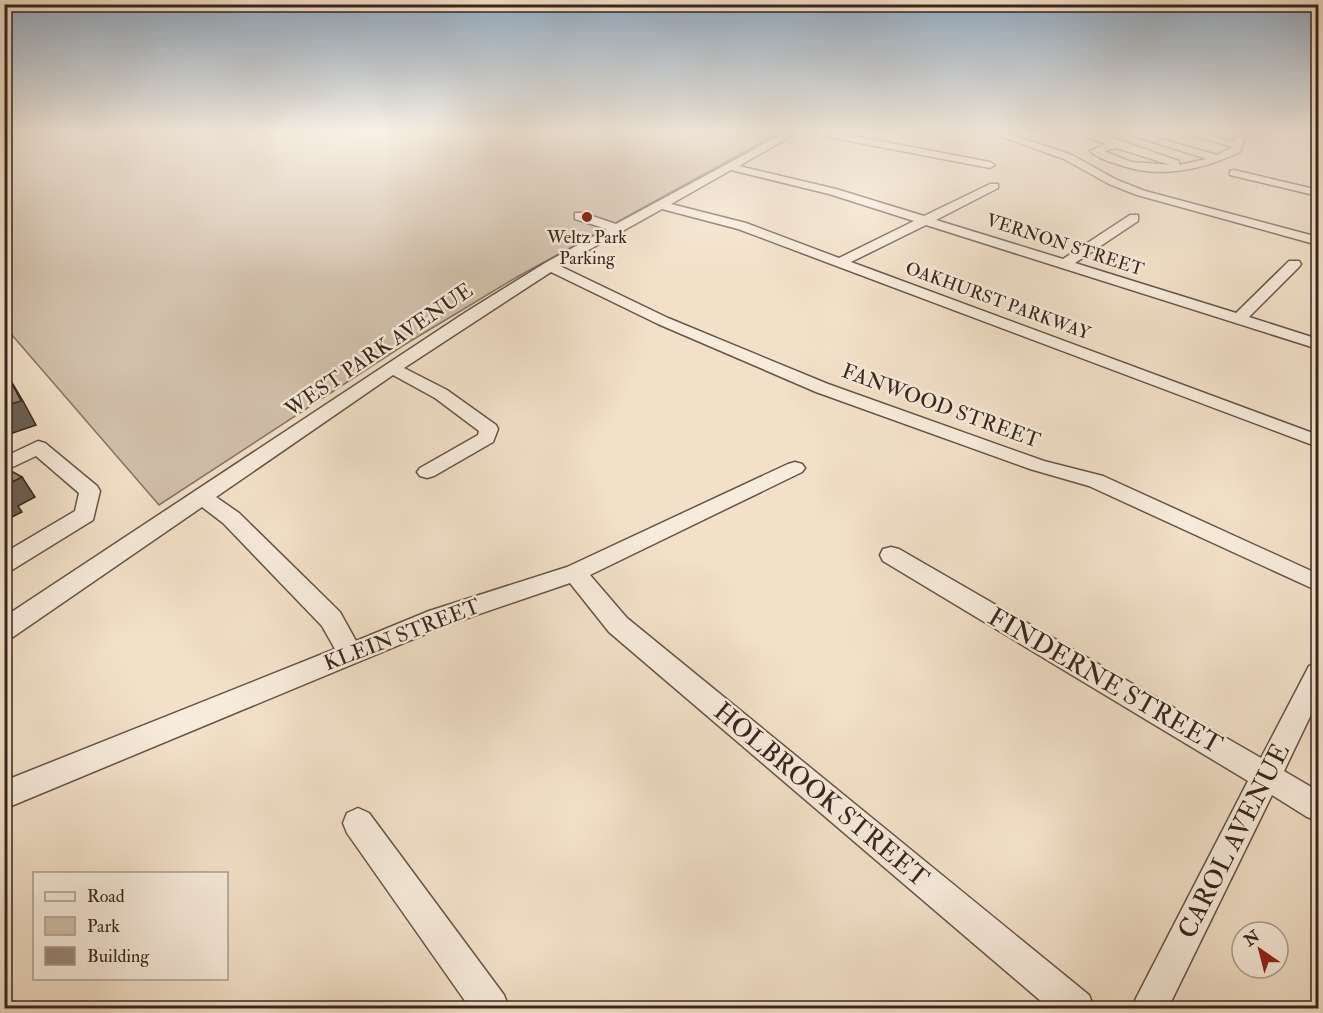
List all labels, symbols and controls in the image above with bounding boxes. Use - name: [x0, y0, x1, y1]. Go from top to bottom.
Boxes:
- street label: VERNON STREET: [983, 209, 1147, 282]
- marker: Weltz Park Parking: [580, 210, 594, 224]
- place label: Weltz Park Parking: [546, 226, 627, 270]
- street label: OAKHURST PARKWAY: [902, 257, 1094, 345]
- street label: WEST PARK AVENUE: [279, 277, 478, 423]
- street label: FANWOOD STREET: [838, 358, 1044, 455]
- street label: KLEIN STREET: [320, 593, 484, 677]
- street label: FINDERNE STREET: [982, 601, 1228, 761]
- street label: HOLBROOK STREET: [707, 696, 935, 894]
- street label: CAROL AVENUE: [1171, 738, 1297, 944]
- legend: [33, 872, 228, 980]
- text: Road: [87, 885, 125, 908]
- text: Park: [87, 915, 120, 938]
- north arrow: [1230, 920, 1290, 980]
- text: Building: [87, 945, 150, 968]

